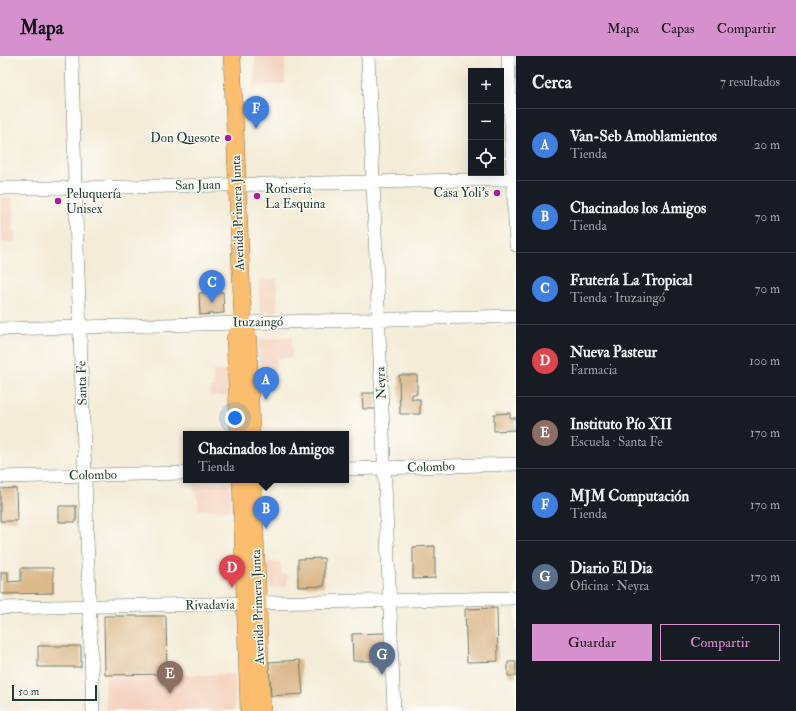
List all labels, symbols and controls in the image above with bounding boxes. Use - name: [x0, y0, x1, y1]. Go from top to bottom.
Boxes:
- text: Mapa: [20, 16, 64, 40]
- text: Mapa: [607, 20, 639, 37]
- text: Capas: [661, 20, 695, 37]
- text: Compartir: [717, 20, 776, 37]
- map controls: [468, 68, 504, 176]
- button: +: [468, 68, 504, 104]
- text: Cerca: [532, 72, 572, 93]
- text: 7 resultados: [720, 74, 780, 90]
- pin: F: [243, 96, 269, 129]
- button: −: [468, 104, 504, 140]
- text: Van-Seb Amoblamientos: [570, 127, 717, 146]
- place label: Don Quesote: [150, 130, 221, 146]
- marker: Don Quesote: [223, 133, 233, 143]
- text: A: [541, 137, 549, 153]
- text: 20 m: [754, 137, 780, 153]
- button: locate: [468, 140, 504, 176]
- text: Tienda: [570, 146, 607, 162]
- street label: Avenida Primera Junta: [228, 154, 248, 272]
- street label: San Juan: [175, 177, 221, 193]
- place label: Rotiseria La Esquina: [265, 181, 326, 212]
- place label: Casa Yoli's: [433, 185, 490, 201]
- place label: Peluquería Unisex: [66, 186, 122, 217]
- marker: Casa Yoli's: [492, 188, 502, 198]
- marker: Rotiseria La Esquina: [252, 191, 262, 201]
- marker: Peluquería Unisex: [53, 196, 63, 206]
- text: Chacinados los Amigos: [570, 199, 706, 218]
- text: B: [541, 209, 549, 225]
- text: 70 m: [755, 209, 780, 225]
- text: Tienda: [570, 218, 607, 234]
- pin: C: [199, 270, 225, 303]
- text: Frutería La Tropical: [570, 271, 692, 290]
- text: C: [540, 281, 550, 297]
- text: 70 m: [755, 281, 780, 297]
- text: Tienda · Ituzaingó: [570, 290, 665, 306]
- street label: Ituzaingó: [233, 314, 283, 330]
- text: Nueva Pasteur: [570, 343, 657, 362]
- text: D: [540, 353, 550, 369]
- text: 100 m: [749, 353, 780, 369]
- street label: Santa Fe: [73, 360, 91, 406]
- text: Farmacia: [570, 362, 617, 378]
- street label: Neyra: [372, 366, 391, 400]
- pin: A: [253, 367, 279, 400]
- your location: [225, 408, 245, 428]
- text: Instituto Pío XII: [570, 415, 672, 434]
- text: E: [540, 425, 550, 441]
- text: 170 m: [750, 425, 780, 441]
- popup: [183, 431, 349, 483]
- text: Escuela · Santa Fe: [570, 434, 663, 450]
- text: Chacinados los Amigos: [198, 440, 334, 459]
- street label: Colombo: [407, 458, 455, 476]
- text: Tienda: [198, 459, 235, 475]
- street label: Colombo: [69, 467, 117, 483]
- text: MJM Computación: [570, 487, 689, 506]
- pin: B: [253, 496, 279, 529]
- text: F: [541, 497, 549, 513]
- text: 170 m: [750, 497, 780, 513]
- text: Tienda: [570, 506, 607, 522]
- street label: Avenida Primera Junta: [248, 548, 268, 666]
- pin: D: [219, 555, 245, 588]
- text: Diario El Dia: [570, 559, 652, 578]
- text: G: [540, 569, 550, 585]
- text: 170 m: [750, 569, 780, 585]
- text: Oficina · Neyra: [570, 578, 649, 594]
- street label: Rivadavia: [185, 597, 236, 613]
- button: Guardar: [532, 624, 652, 661]
- button: Compartir: [660, 624, 780, 661]
- pin: G: [369, 642, 395, 675]
- pin: E: [157, 661, 183, 694]
- scale bar: [12, 683, 97, 702]
- text: 50 m: [18, 685, 39, 698]

